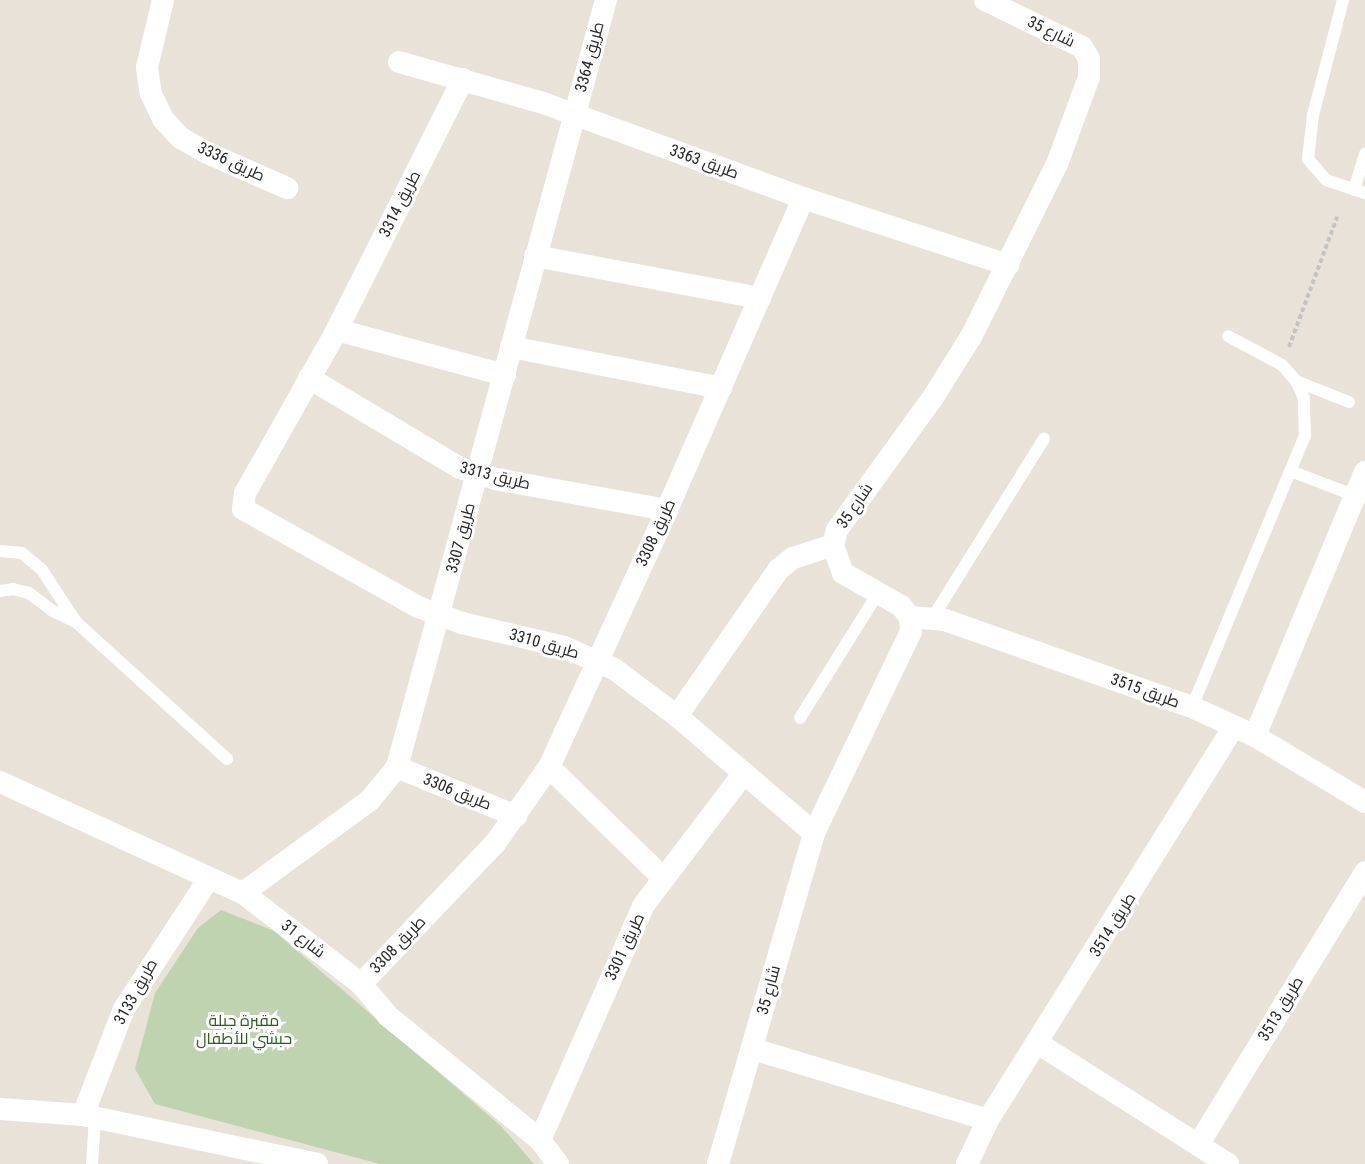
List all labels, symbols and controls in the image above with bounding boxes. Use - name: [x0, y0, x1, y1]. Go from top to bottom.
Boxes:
- street label: شارع 35: [1024, 12, 1078, 52]
- street label: طريق 3364: [571, 20, 609, 94]
- street label: طريق 3336: [194, 138, 268, 186]
- street label: طريق 3363: [667, 141, 741, 183]
- street label: طريق 3314: [375, 168, 425, 240]
- street label: طريق 3313: [458, 458, 532, 494]
- street label: شارع 35: [833, 480, 877, 532]
- street label: طريق 3308: [632, 496, 680, 570]
- street label: طريق 3307: [442, 501, 480, 575]
- street label: طريق 3310: [507, 625, 581, 663]
- street label: طريق 3515: [1108, 670, 1182, 712]
- street label: طريق 3306: [420, 770, 494, 814]
- street label: طريق 3514: [1086, 889, 1140, 961]
- street label: طريق 3301: [601, 910, 649, 984]
- street label: طريق 3308: [366, 912, 430, 978]
- street label: شارع 31: [277, 916, 329, 962]
- street label: طريق 3133: [110, 956, 162, 1028]
- street label: شارع 35: [753, 963, 785, 1017]
- street label: طريق 3513: [1254, 973, 1308, 1045]
- park label: مقبرة جبلة حبشي للأطفال: [196, 1011, 292, 1049]

